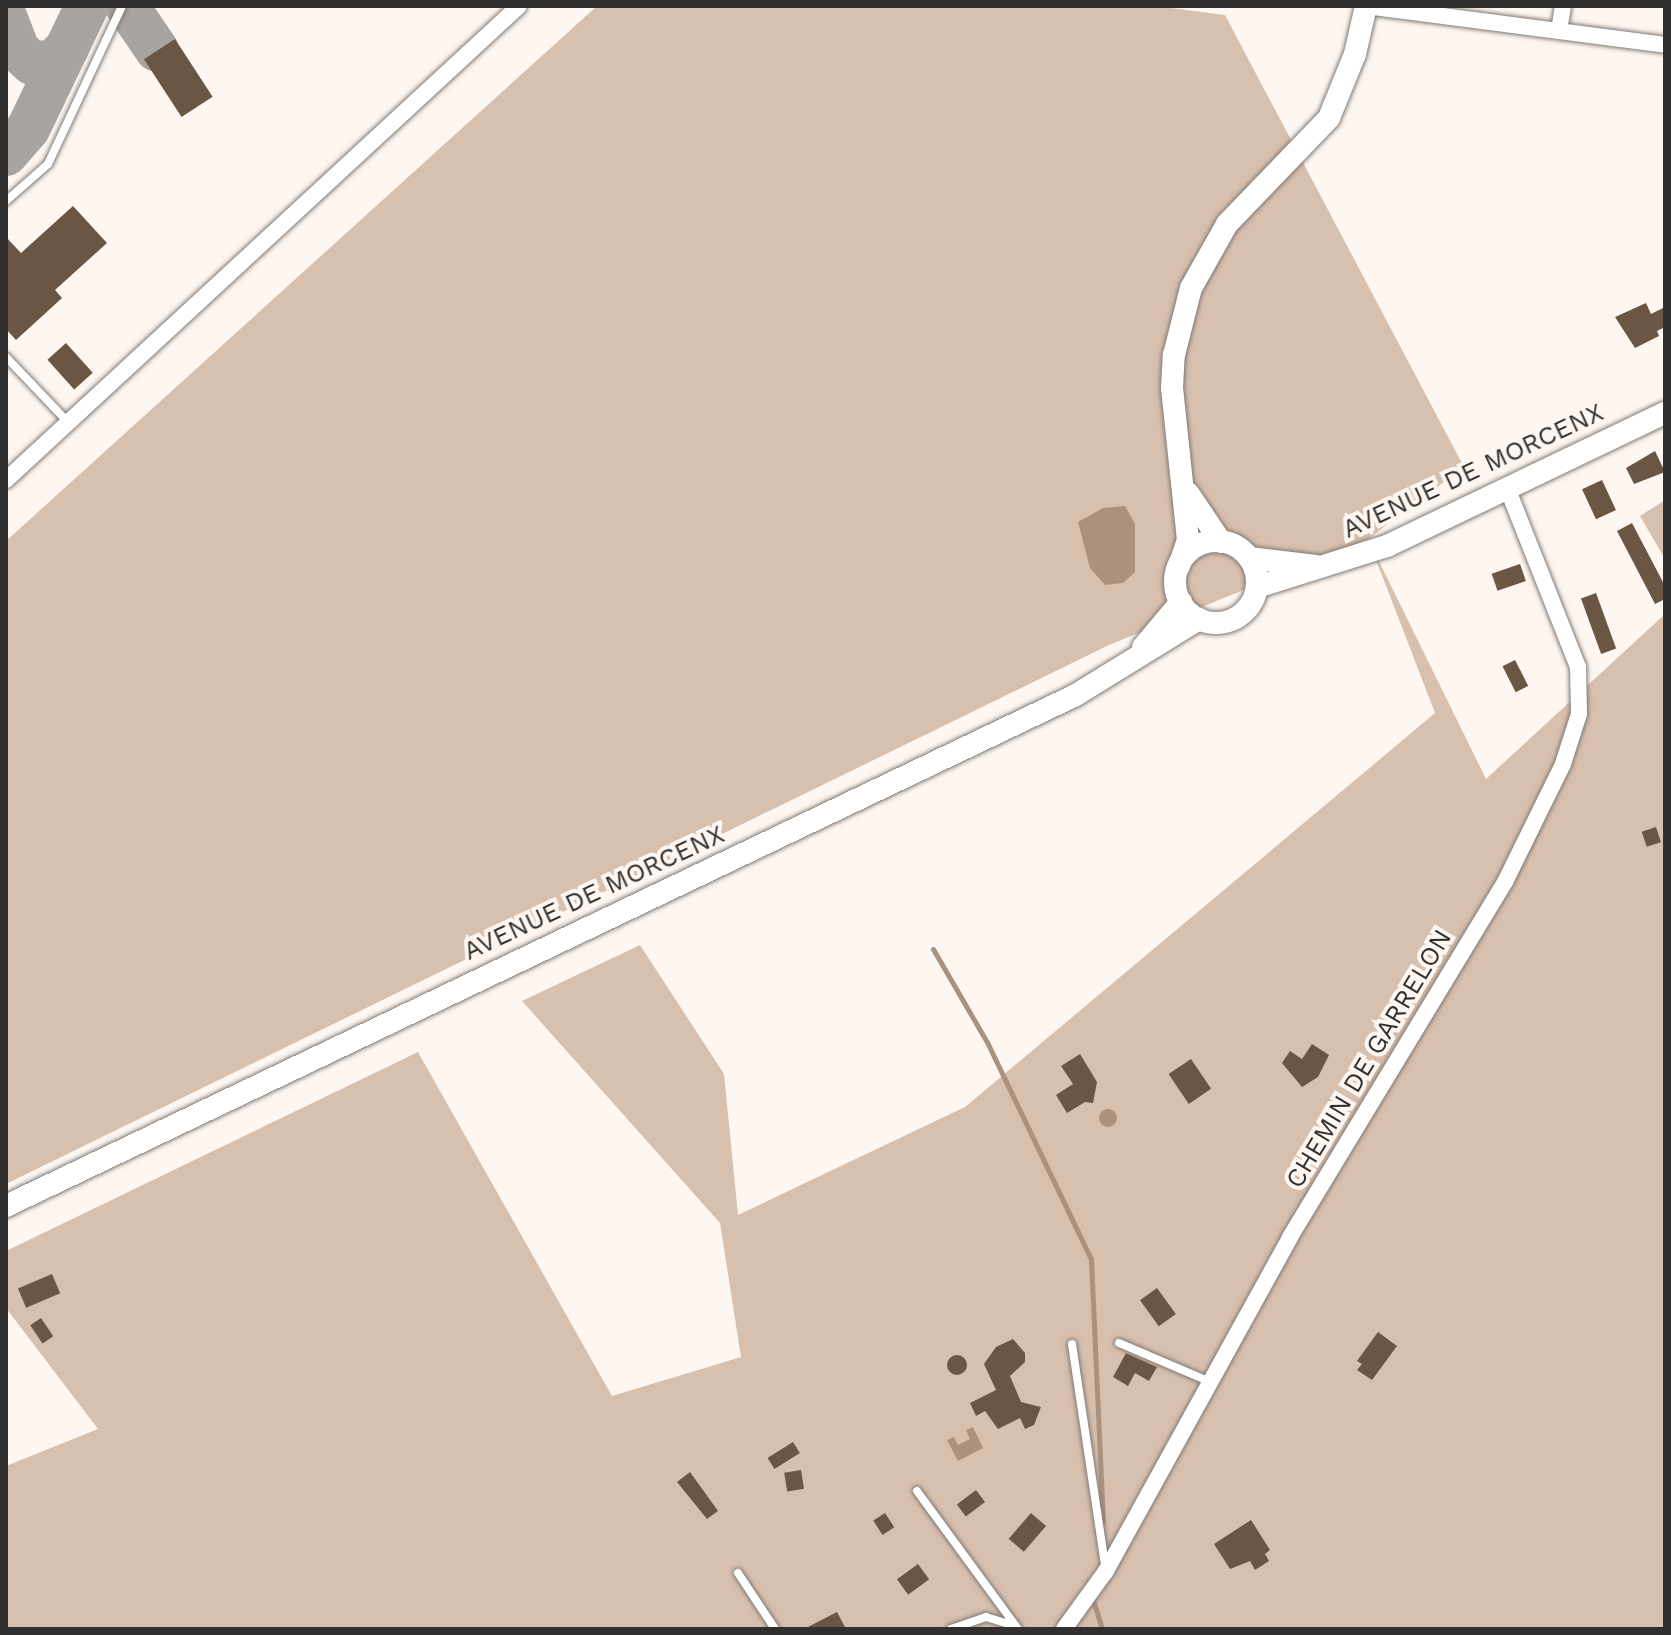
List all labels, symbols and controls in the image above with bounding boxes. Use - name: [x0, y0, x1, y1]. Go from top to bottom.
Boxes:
- street label: AVENUE DE MORCENX: [1338, 397, 1608, 545]
- street label: AVENUE DE MORCENX: [459, 819, 729, 967]
- street label: CHEMIN DE GARRELON: [1279, 924, 1459, 1194]

